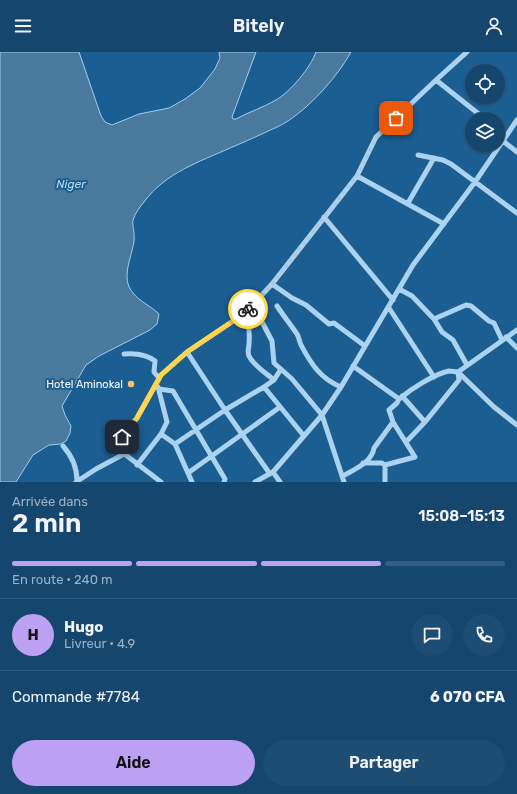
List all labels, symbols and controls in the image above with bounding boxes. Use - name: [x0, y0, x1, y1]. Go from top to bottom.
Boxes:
- icon: menu: [12, 15, 34, 37]
- text: Bitely: [233, 15, 284, 37]
- icon: person: [483, 15, 505, 37]
- map controls: [465, 64, 505, 152]
- button: locate: [465, 64, 505, 104]
- pin: [379, 101, 413, 135]
- icon: bag: [385, 107, 407, 129]
- button: layers: [465, 112, 505, 152]
- water label: Niger: [56, 177, 86, 191]
- courier: [228, 289, 268, 329]
- icon: bike: [237, 298, 259, 320]
- place label: Hotel Aminokal: [46, 378, 123, 391]
- marker: Hotel Aminokal: [126, 379, 136, 389]
- pin: [105, 420, 139, 454]
- icon: home: [111, 426, 133, 448]
- text: Arrivée dans: [12, 494, 88, 509]
- text: 15:08–15:13: [418, 507, 505, 525]
- text: 2 min: [12, 508, 81, 539]
- text: En route · 240 m: [12, 572, 113, 587]
- button: chat: [411, 614, 453, 656]
- button: phone: [463, 614, 505, 656]
- text: Hugo: [64, 618, 103, 636]
- text: H: [27, 626, 39, 644]
- text: Livreur · 4.9: [64, 636, 135, 651]
- text: Commande #7784: [12, 688, 140, 706]
- text: 6 070 CFA: [430, 688, 505, 706]
- button: Aide: [12, 740, 255, 786]
- button: Partager: [263, 740, 505, 786]

